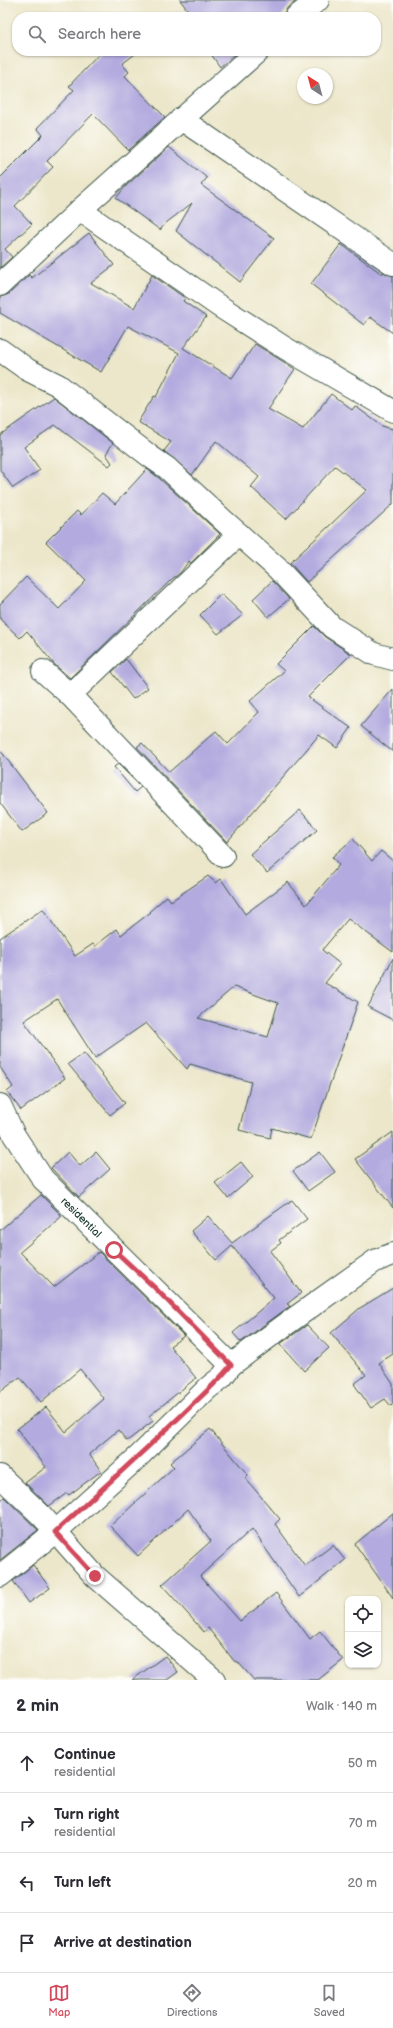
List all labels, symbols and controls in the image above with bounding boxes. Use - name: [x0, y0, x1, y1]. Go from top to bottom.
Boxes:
- search box: [12, 12, 381, 56]
- icon: search: [26, 23, 48, 45]
- text: Search here: [58, 25, 141, 44]
- north arrow: [297, 68, 333, 104]
- street label: residential: [58, 1194, 105, 1240]
- route start: [105, 1241, 123, 1259]
- route end: [86, 1567, 104, 1585]
- map controls: [345, 1596, 381, 1668]
- button: locate: [345, 1596, 381, 1632]
- button: layers: [345, 1632, 381, 1668]
- text: 2 min: [16, 1696, 59, 1716]
- text: Walk · 140 m: [306, 1698, 377, 1714]
- text: Continue: [54, 1745, 116, 1764]
- icon: ahead: [16, 1752, 38, 1774]
- text: 50 m: [348, 1755, 377, 1771]
- text: residential: [54, 1764, 115, 1780]
- text: Turn right: [54, 1805, 119, 1824]
- icon: right: [16, 1812, 38, 1834]
- text: 70 m: [349, 1815, 377, 1831]
- text: residential: [54, 1824, 115, 1840]
- icon: left: [16, 1872, 38, 1894]
- text: Turn left: [54, 1873, 111, 1892]
- text: 20 m: [347, 1875, 377, 1891]
- icon: arrive: [16, 1932, 38, 1954]
- text: Arrive at destination: [54, 1933, 192, 1952]
- tab: Map: [48, 1982, 70, 2019]
- tab: Directions: [167, 1982, 217, 2019]
- tab: Saved: [314, 1982, 345, 2019]

